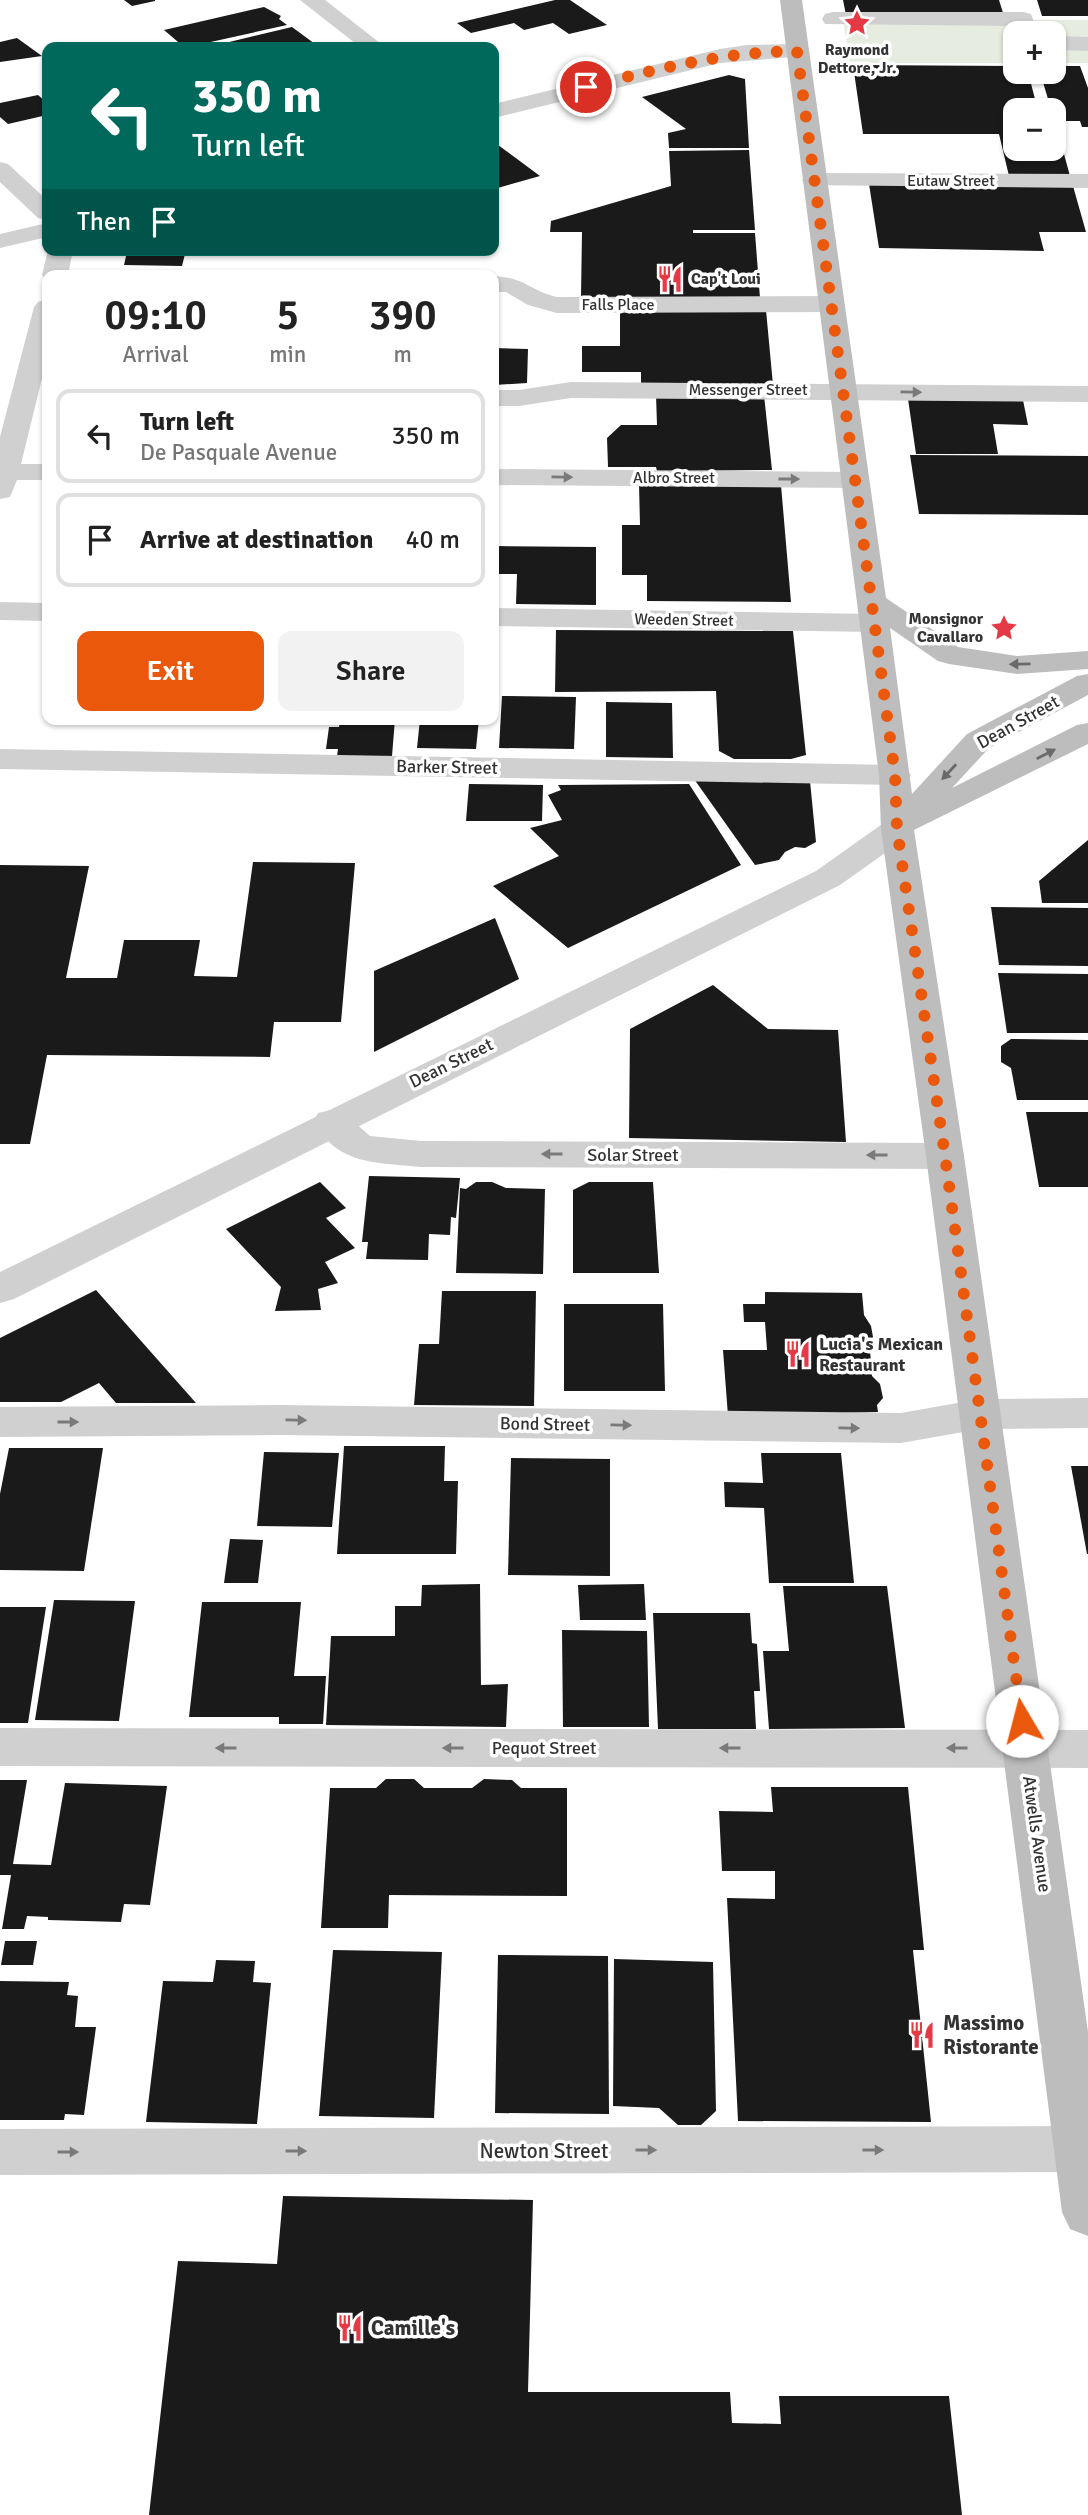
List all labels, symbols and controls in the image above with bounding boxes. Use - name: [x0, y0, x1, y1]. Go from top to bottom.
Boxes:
- place icon: Raymond Dettore, Jr.: [842, 8, 872, 38]
- map controls: [1003, 21, 1066, 161]
- button: +: [1003, 21, 1066, 84]
- place label: Raymond Dettore, Jr.: [818, 40, 896, 78]
- pin: [556, 57, 616, 117]
- text: 350 m: [192, 66, 322, 126]
- icon: arrive: [567, 68, 605, 106]
- icon: left: [77, 70, 168, 161]
- button: −: [1003, 98, 1066, 161]
- text: Turn left: [192, 126, 305, 165]
- street label: Eutaw Street: [907, 171, 995, 191]
- icon: arrive: [145, 203, 183, 241]
- text: Then: [77, 206, 131, 238]
- restaurant icon: Cap't Loui: [655, 264, 685, 294]
- place label: Cap't Loui: [691, 269, 761, 289]
- text: 09:10: [104, 290, 207, 341]
- text: 5: [276, 290, 299, 341]
- text: 390: [369, 290, 437, 341]
- street label: Falls Place: [582, 295, 654, 315]
- text: Arrival: [122, 340, 189, 369]
- text: min: [269, 340, 306, 369]
- text: m: [393, 340, 412, 369]
- street label: Messenger Street: [688, 380, 808, 400]
- one-way arrow: [900, 386, 922, 398]
- text: Turn left: [140, 406, 234, 438]
- icon: left: [81, 417, 119, 455]
- text: 350 m: [391, 420, 460, 452]
- text: De Pasquale Avenue: [140, 438, 337, 467]
- street label: Albro Street: [633, 468, 715, 488]
- one-way arrow: [551, 472, 573, 483]
- one-way arrow: [778, 474, 800, 485]
- icon: arrive: [81, 521, 119, 559]
- text: Arrive at destination: [140, 524, 373, 556]
- text: 40 m: [405, 524, 460, 556]
- street label: Weeden Street: [634, 609, 734, 631]
- place label: Monsignor Cavallaro: [909, 609, 984, 647]
- place icon: Monsignor Cavallaro: [989, 613, 1019, 643]
- button: Exit: [77, 631, 264, 711]
- button: Share: [278, 631, 464, 711]
- one-way arrow: [1009, 659, 1031, 670]
- street label: Dean Street: [973, 690, 1063, 754]
- one-way arrow: [1036, 748, 1056, 760]
- street label: Barker Street: [396, 755, 498, 779]
- one-way arrow: [942, 763, 958, 780]
- street label: Dean Street: [406, 1033, 496, 1093]
- street label: Solar Street: [587, 1144, 679, 1166]
- one-way arrow: [540, 1148, 562, 1160]
- one-way arrow: [866, 1150, 888, 1161]
- place label: Lucia's Mexican Restaurant: [819, 1333, 943, 1376]
- restaurant icon: Lucia's Mexican Restaurant: [783, 1339, 813, 1369]
- street label: Bond Street: [500, 1412, 590, 1436]
- one-way arrow: [285, 1414, 307, 1426]
- one-way arrow: [57, 1416, 79, 1428]
- one-way arrow: [610, 1419, 632, 1430]
- one-way arrow: [838, 1422, 860, 1434]
- position arrow: [985, 1684, 1059, 1758]
- street label: Pequot Street: [492, 1737, 596, 1759]
- one-way arrow: [214, 1742, 236, 1754]
- one-way arrow: [442, 1742, 464, 1754]
- one-way arrow: [718, 1742, 740, 1754]
- one-way arrow: [946, 1742, 968, 1754]
- street label: Atwells Avenue: [1018, 1774, 1056, 1894]
- place label: Massimo Ristorante: [943, 2010, 1039, 2060]
- restaurant icon: Massimo Ristorante: [907, 2020, 937, 2050]
- street label: Newton Street: [480, 2138, 608, 2164]
- one-way arrow: [635, 2144, 657, 2156]
- one-way arrow: [862, 2144, 884, 2156]
- one-way arrow: [285, 2145, 307, 2157]
- one-way arrow: [57, 2146, 79, 2158]
- restaurant icon: Camille's: [335, 2313, 365, 2343]
- place label: Camille's: [371, 2315, 455, 2341]

